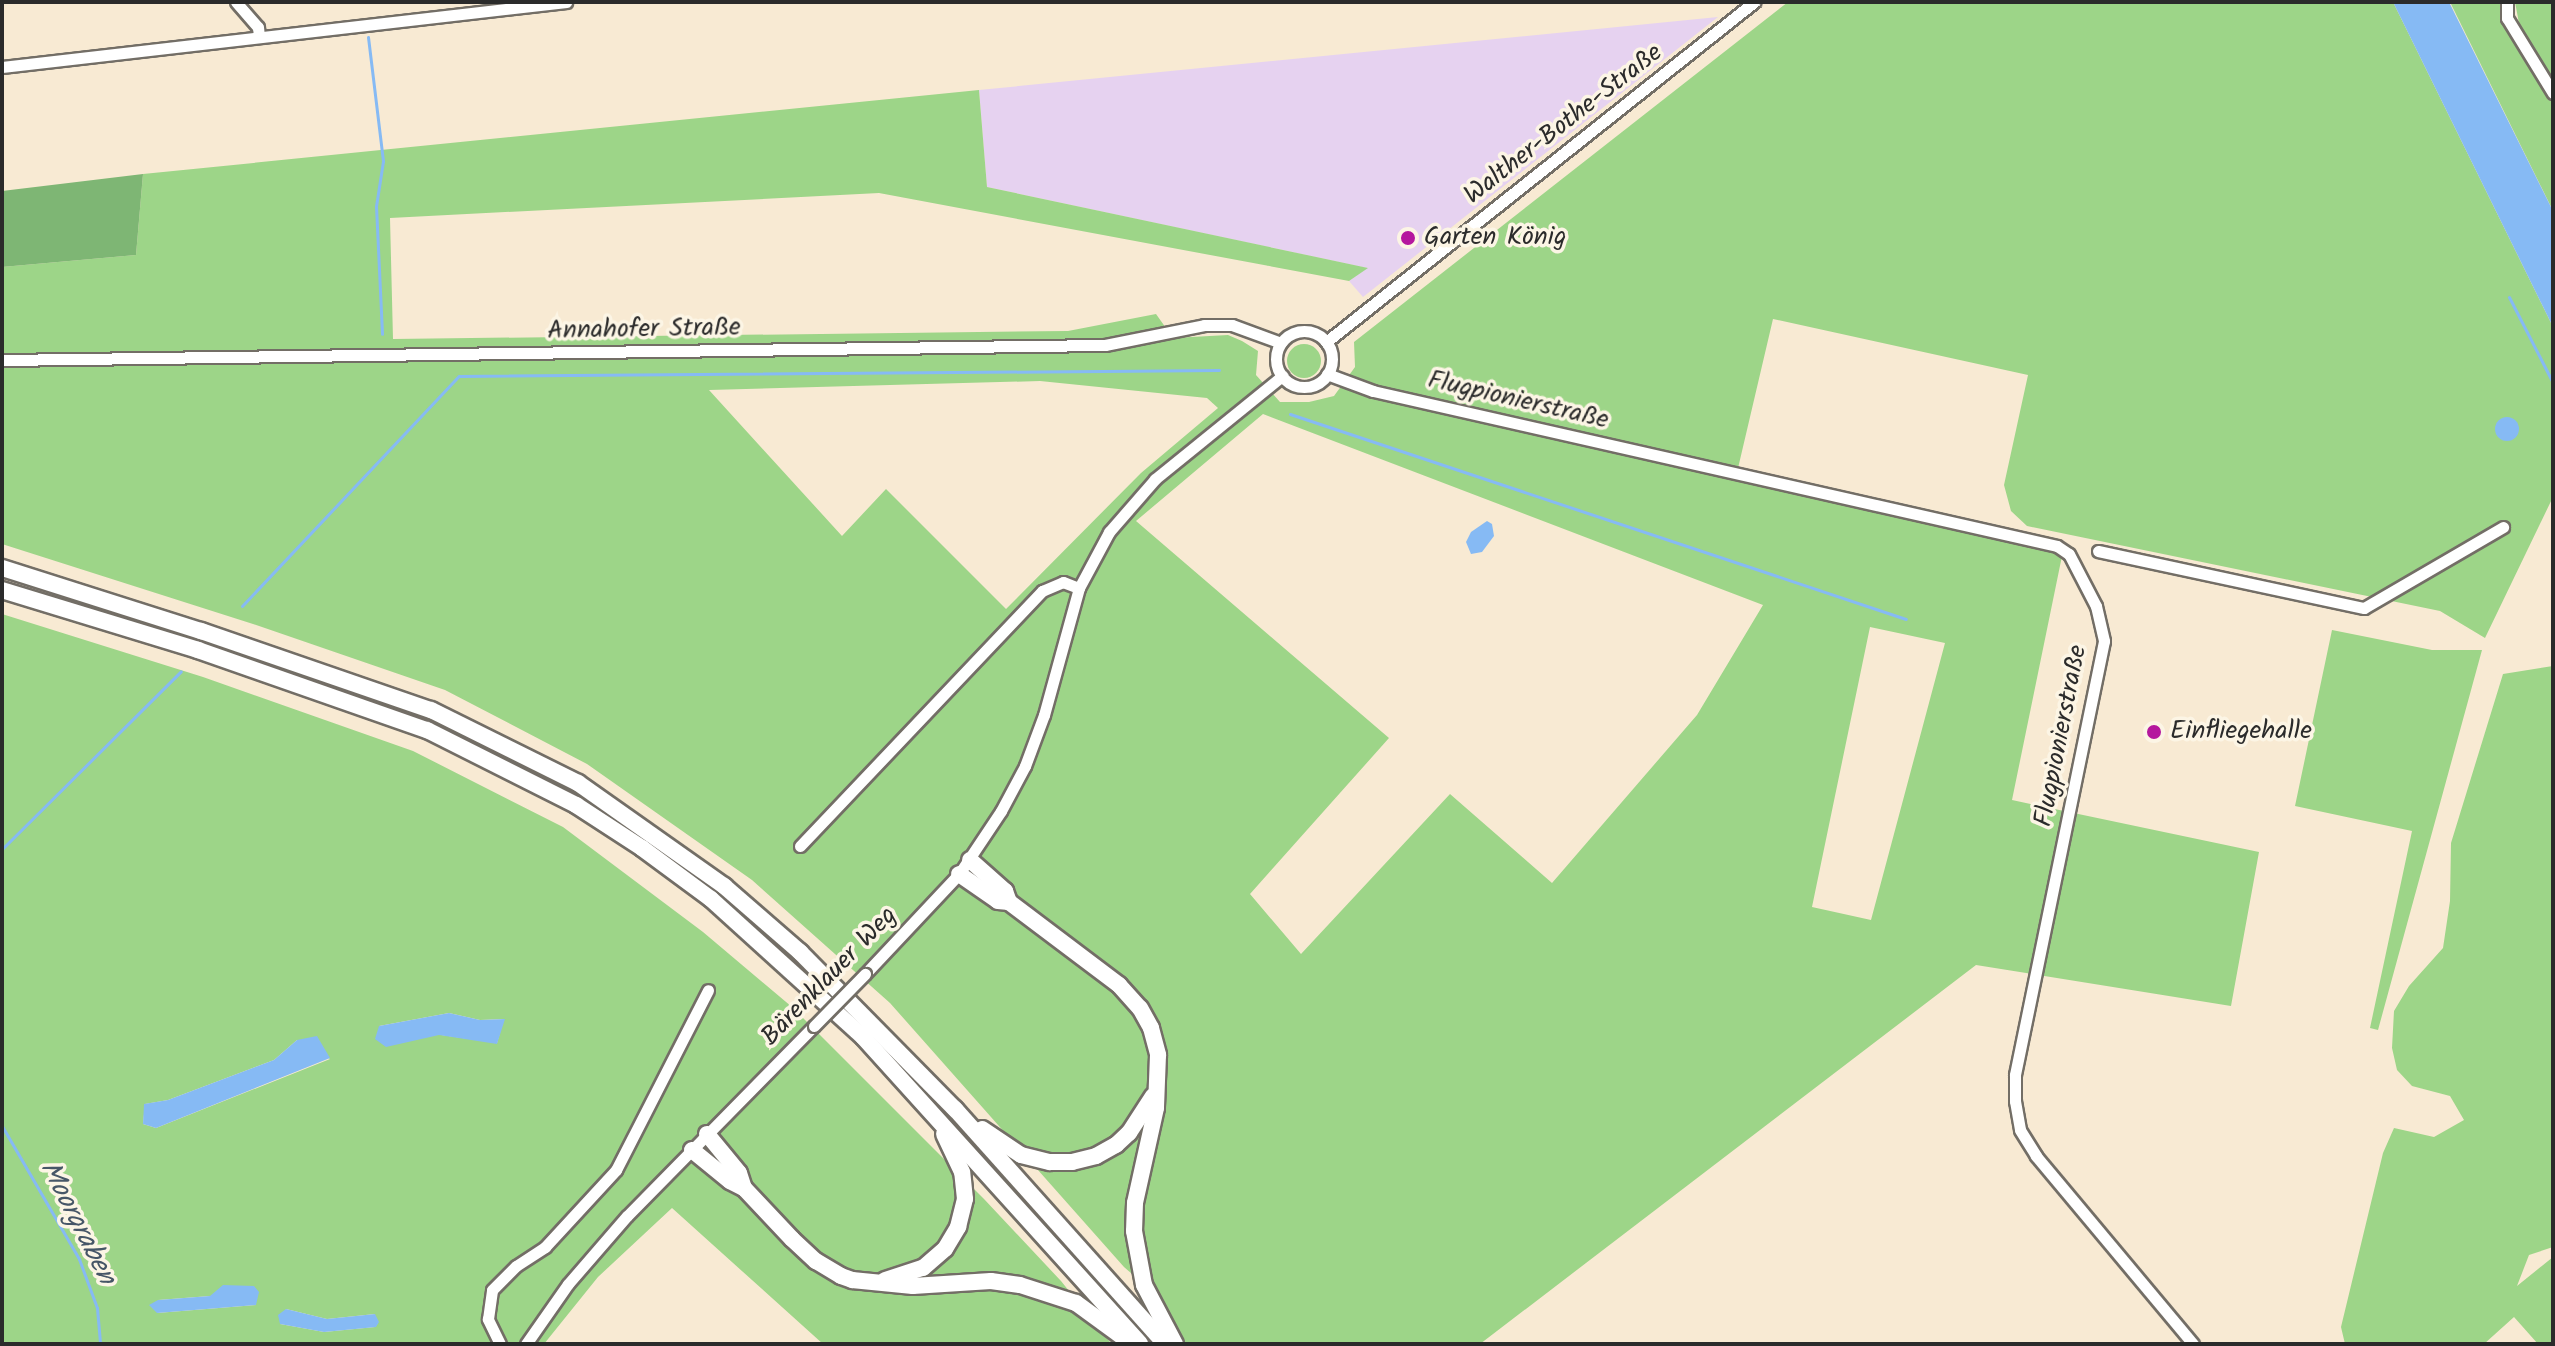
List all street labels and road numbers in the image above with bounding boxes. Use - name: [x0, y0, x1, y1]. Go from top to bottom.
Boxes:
- street label: Walther-Bothe-Straße: [1459, 38, 1669, 212]
- street label: Annahofer Straße: [547, 313, 741, 347]
- street label: Flugpionierstraße: [1425, 365, 1611, 437]
- street label: Flugpionierstraße: [2029, 643, 2095, 829]
- street label: Bärenklauer Weg: [756, 901, 904, 1053]

